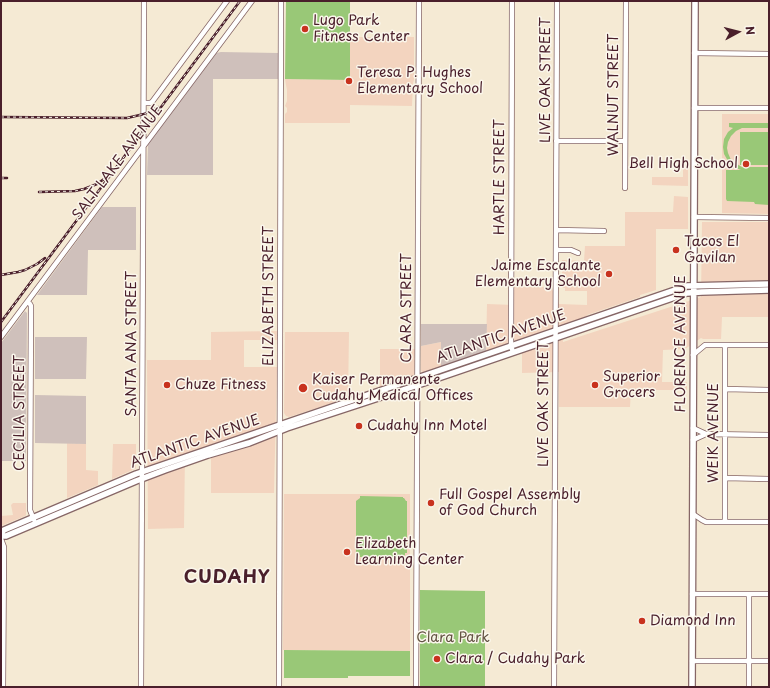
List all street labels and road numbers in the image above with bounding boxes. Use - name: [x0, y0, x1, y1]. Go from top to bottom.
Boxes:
- street label: LIVE OAK STREET: [538, 17, 554, 143]
- street label: WALNUT STREET: [606, 34, 622, 156]
- street label: SALT LAKE AVENUE: [69, 102, 167, 224]
- street label: HARTLE STREET: [492, 119, 508, 235]
- street label: ELIZABETH STREET: [261, 226, 277, 366]
- street label: CLARA STREET: [399, 253, 415, 363]
- street label: SANTA ANA STREET: [124, 271, 140, 417]
- street label: FLORENCE AVENUE: [673, 275, 689, 413]
- street label: ATLANTIC AVENUE: [434, 307, 568, 367]
- street label: LIVE OAK STREET: [536, 341, 552, 467]
- street label: CECILIA STREET: [12, 355, 28, 471]
- street label: WEIK AVENUE: [706, 383, 722, 483]
- street label: ATLANTIC AVENUE: [128, 412, 262, 472]

